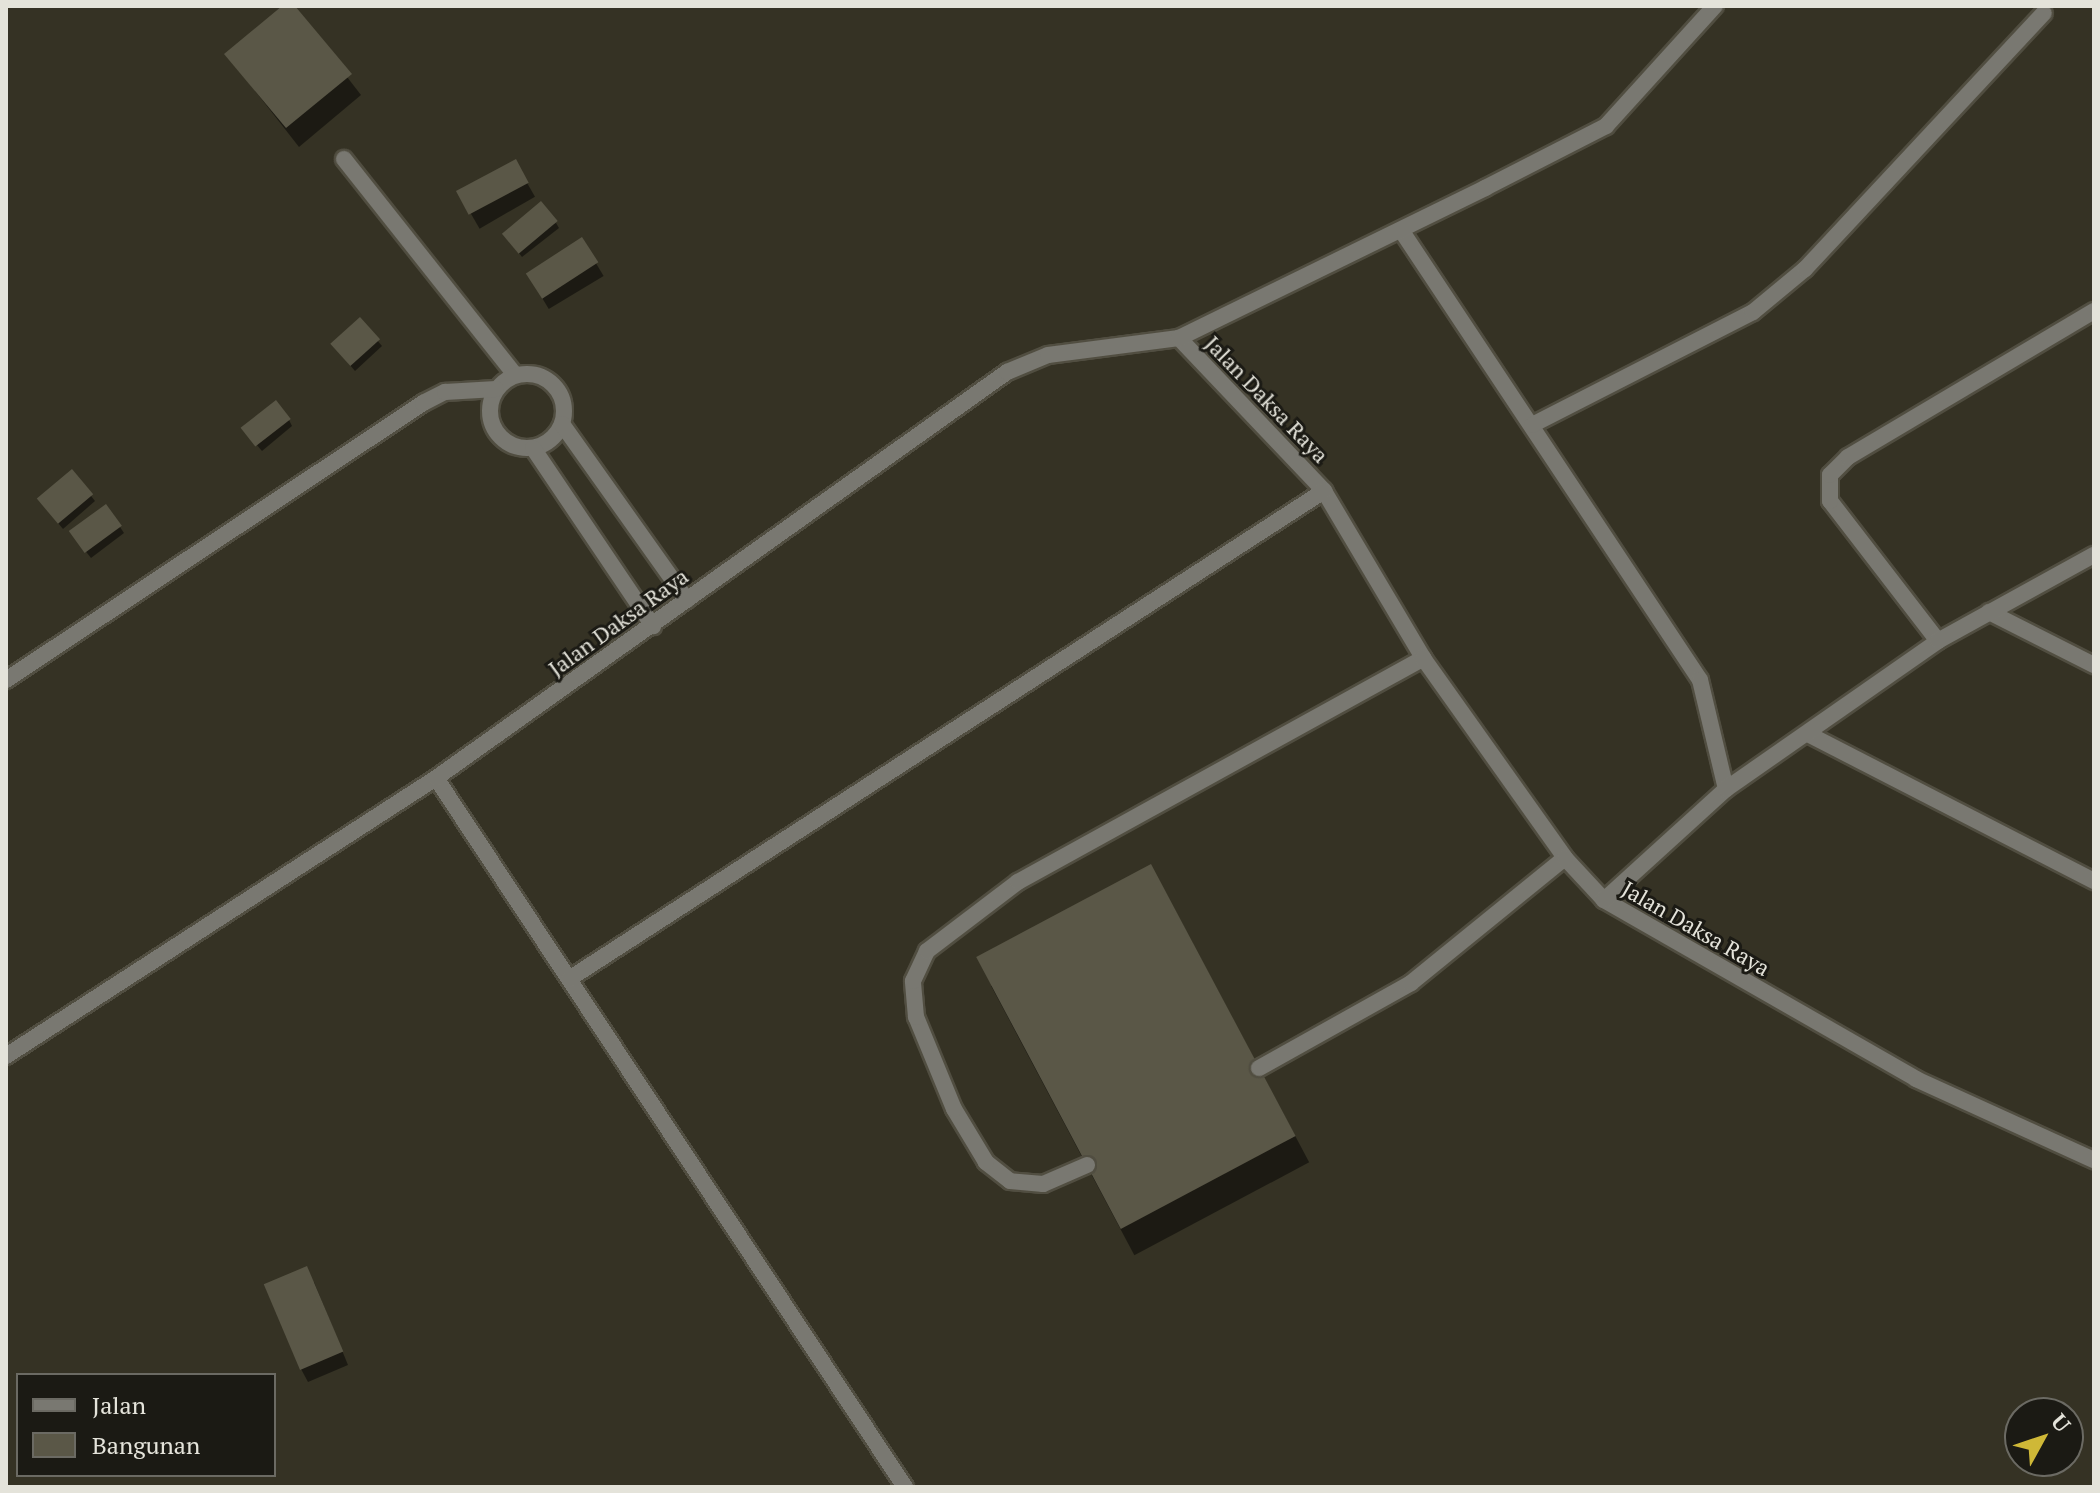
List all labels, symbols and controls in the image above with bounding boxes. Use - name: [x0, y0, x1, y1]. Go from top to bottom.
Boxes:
- street label: Jalan Daksa Raya: [1200, 330, 1334, 468]
- street label: Jalan Daksa Raya: [543, 562, 693, 682]
- street label: Jalan Daksa Raya: [1617, 875, 1775, 981]
- legend: [16, 1373, 276, 1477]
- text: Jalan: [92, 1389, 146, 1421]
- north arrow: [2004, 1397, 2084, 1477]
- text: U: [2045, 1407, 2077, 1438]
- text: Bangunan: [92, 1429, 200, 1461]

